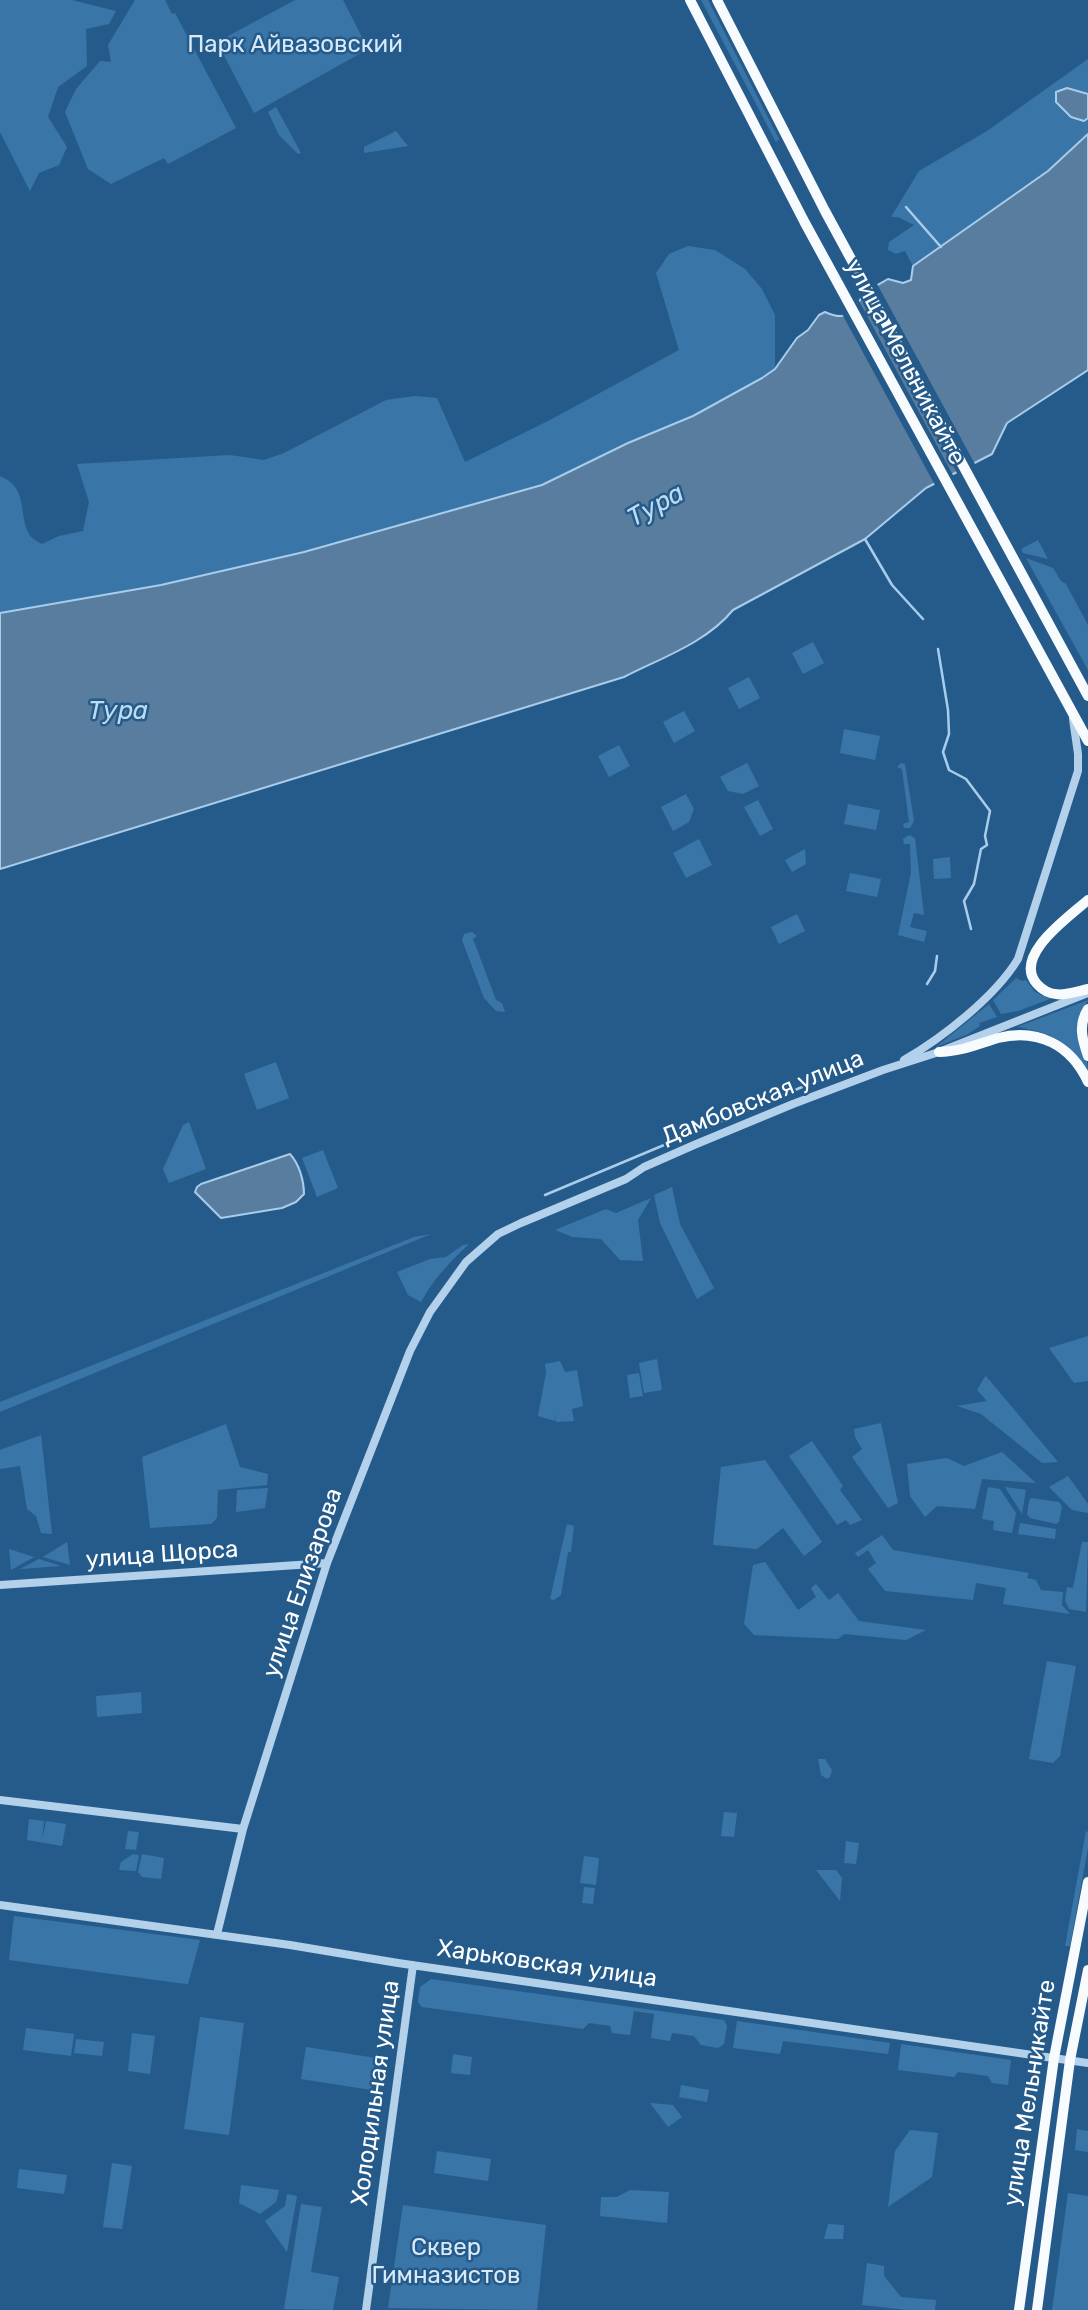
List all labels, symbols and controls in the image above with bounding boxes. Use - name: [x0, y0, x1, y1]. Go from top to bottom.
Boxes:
- park label: Парк Айвазовский: [187, 31, 403, 59]
- street label: улица Мельникайте: [839, 254, 971, 470]
- water label: Тура: [622, 478, 690, 534]
- water label: Тура: [88, 695, 148, 727]
- street label: Дамбовская улица: [658, 1044, 868, 1152]
- street label: улица Елизарова: [257, 1485, 349, 1681]
- street label: улица Щорса: [85, 1535, 239, 1575]
- street label: Харьковская улица: [435, 1934, 659, 1994]
- street label: Холодильная улица: [346, 1978, 406, 2208]
- street label: улица Мельникайте: [998, 1978, 1062, 2208]
- park label: Сквер Гимназистов: [371, 2234, 521, 2290]

